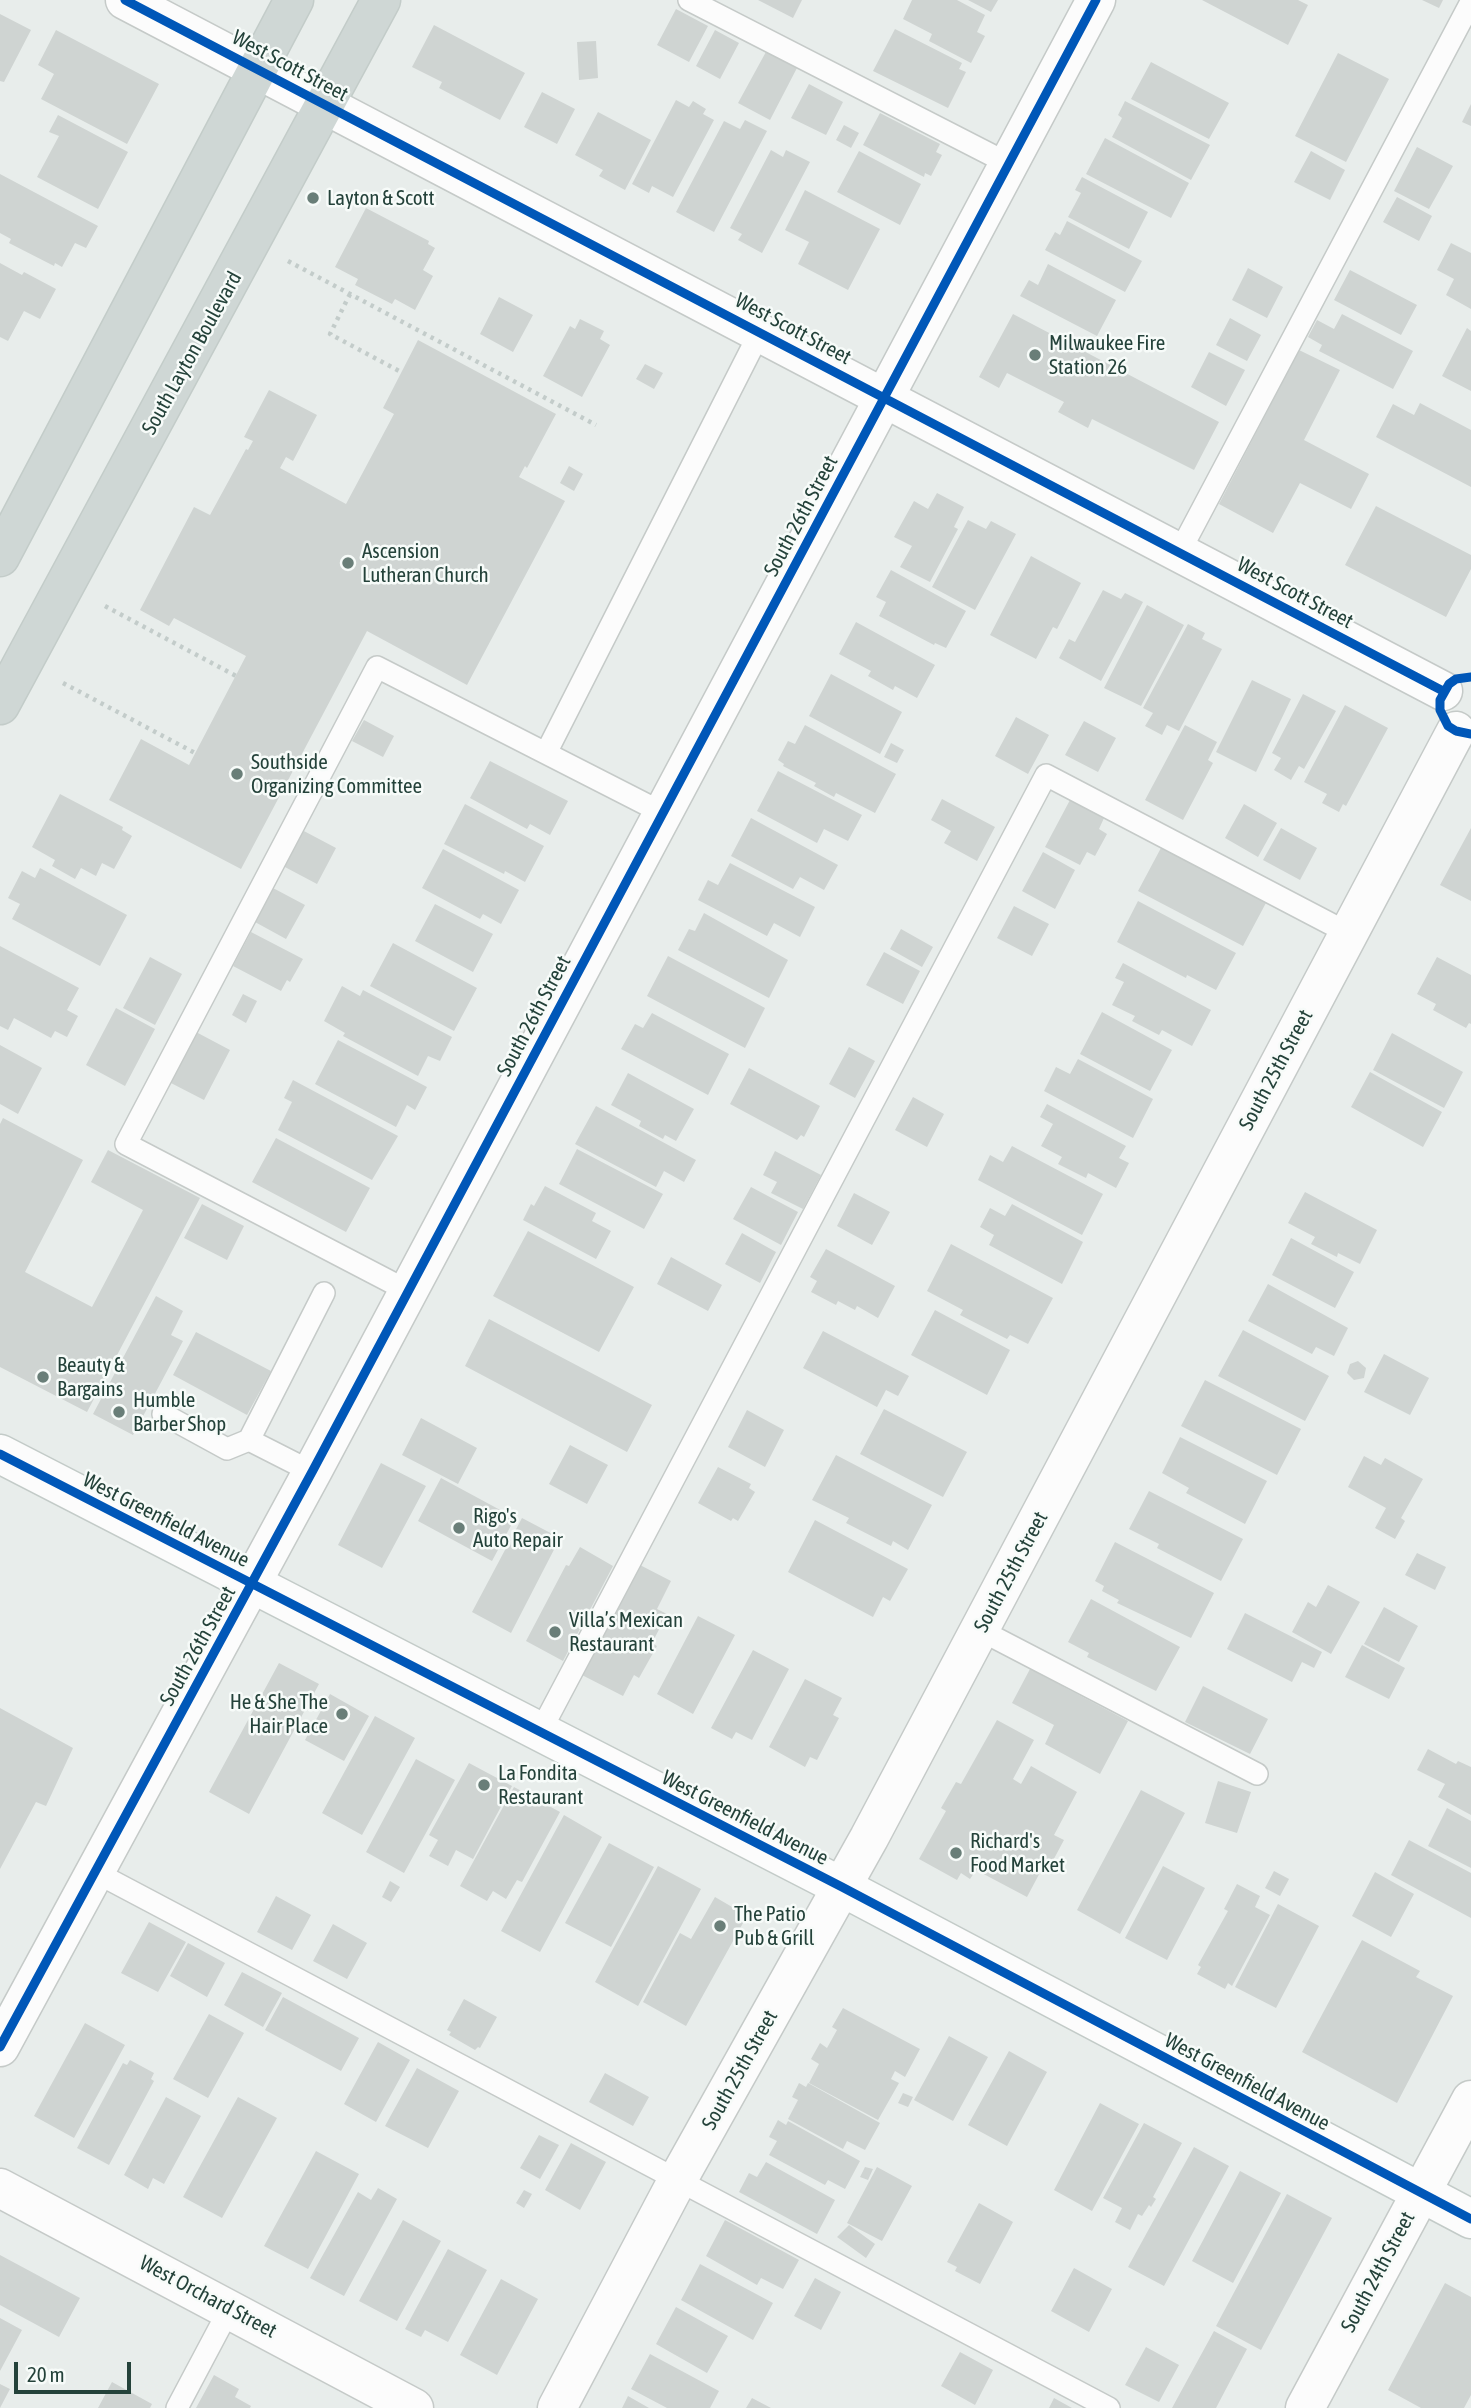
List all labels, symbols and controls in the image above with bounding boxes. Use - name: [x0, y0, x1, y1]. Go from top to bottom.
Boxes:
- street label: West Scott Street: [228, 25, 352, 107]
- place label: Layton & Scott: [327, 185, 435, 211]
- marker: Layton & Scott: [305, 190, 321, 206]
- street label: South Layton Boulevard: [137, 267, 247, 439]
- street label: West Scott Street: [731, 288, 855, 370]
- place label: Milwaukee Fire Station 26: [1049, 330, 1165, 380]
- marker: Milwaukee Fire Station 26: [1027, 347, 1043, 363]
- street label: South 26th Street: [759, 451, 843, 581]
- place label: Ascension Lutheran Church: [362, 538, 489, 588]
- street label: West Scott Street: [1233, 552, 1357, 634]
- marker: Ascension Lutheran Church: [340, 555, 356, 571]
- place label: Southside Organizing Committee: [251, 749, 422, 799]
- marker: Southside Organizing Committee: [229, 766, 245, 782]
- street label: South 26th Street: [492, 951, 576, 1081]
- street label: South 25th Street: [1234, 1005, 1318, 1135]
- place label: Beauty & Bargains: [57, 1352, 125, 1402]
- marker: Beauty & Bargains: [35, 1369, 51, 1385]
- place label: Humble Barber Shop: [133, 1387, 226, 1437]
- marker: Humble Barber Shop: [111, 1404, 127, 1420]
- street label: West Greenfield Avenue: [79, 1467, 253, 1573]
- place label: Rigo's Auto Repair: [473, 1503, 563, 1553]
- street label: South 25th Street: [969, 1507, 1053, 1637]
- marker: Rigo's Auto Repair: [451, 1520, 467, 1536]
- street label: South 26th Street: [155, 1582, 241, 1710]
- place label: Villa’s Mexican Restaurant: [569, 1607, 683, 1657]
- marker: Villa’s Mexican Restaurant: [547, 1624, 563, 1640]
- place label: He & She The Hair Place: [230, 1689, 328, 1739]
- marker: He & She The Hair Place: [334, 1706, 350, 1722]
- place label: La Fondita Restaurant: [498, 1760, 583, 1810]
- street label: West Greenfield Avenue: [658, 1765, 832, 1871]
- marker: La Fondita Restaurant: [476, 1777, 492, 1793]
- place label: Richard's Food Market: [970, 1828, 1065, 1878]
- marker: Richard's Food Market: [948, 1845, 964, 1861]
- place label: The Patio Pub & Grill: [734, 1901, 814, 1951]
- marker: The Patio Pub & Grill: [712, 1918, 728, 1934]
- street label: South 25th Street: [697, 2006, 783, 2134]
- street label: West Greenfield Avenue: [1160, 2028, 1334, 2136]
- street label: South 24th Street: [1336, 2207, 1420, 2337]
- street label: West Orchard Street: [135, 2250, 281, 2344]
- scale bar: [18, 2348, 135, 2392]
- text: 20 m: [27, 2362, 65, 2386]

